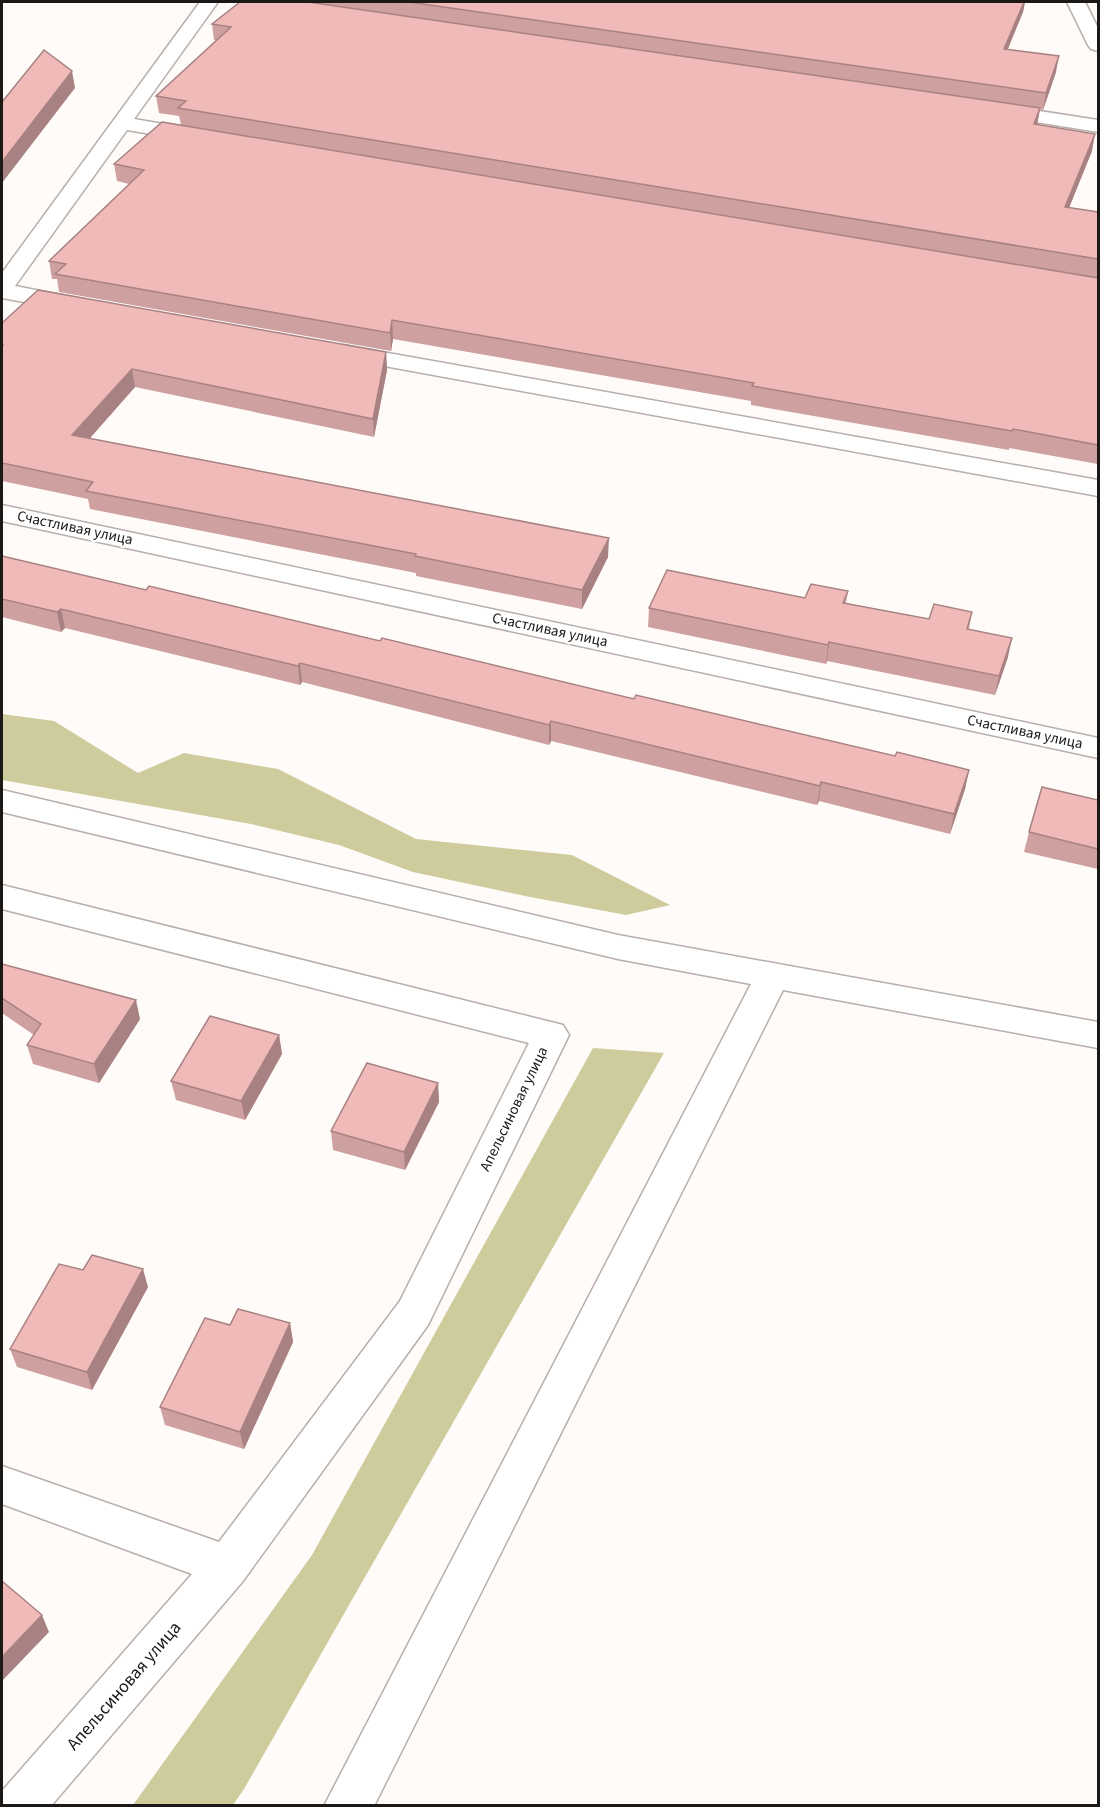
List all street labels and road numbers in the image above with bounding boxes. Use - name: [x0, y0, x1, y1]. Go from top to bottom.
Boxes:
- street label: Счастливая улица: [15, 505, 135, 551]
- street label: Счастливая улица: [490, 607, 610, 653]
- street label: Счастливая улица: [965, 709, 1085, 755]
- street label: Апельсиновая улица: [475, 1043, 553, 1175]
- street label: Апельсиновая улица: [61, 1616, 187, 1756]

